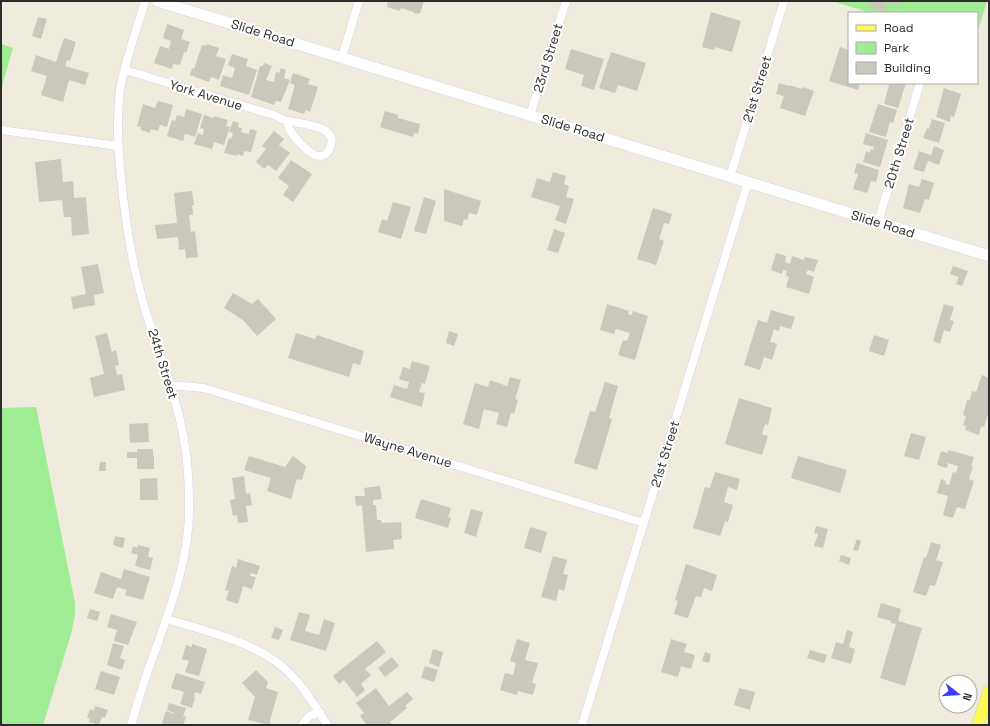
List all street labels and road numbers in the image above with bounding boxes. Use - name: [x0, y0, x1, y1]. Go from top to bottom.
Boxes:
- street label: Slide Road: [229, 15, 297, 51]
- street label: 23rd Street: [529, 21, 567, 95]
- street label: 21st Street: [739, 53, 775, 124]
- street label: York Avenue: [167, 76, 245, 114]
- street label: Slide Road: [539, 110, 607, 146]
- street label: 20th Street: [880, 116, 918, 190]
- street label: Slide Road: [849, 206, 917, 242]
- street label: 24th Street: [144, 327, 182, 401]
- street label: 21st Street: [647, 418, 683, 489]
- street label: Wayne Avenue: [362, 429, 454, 471]

